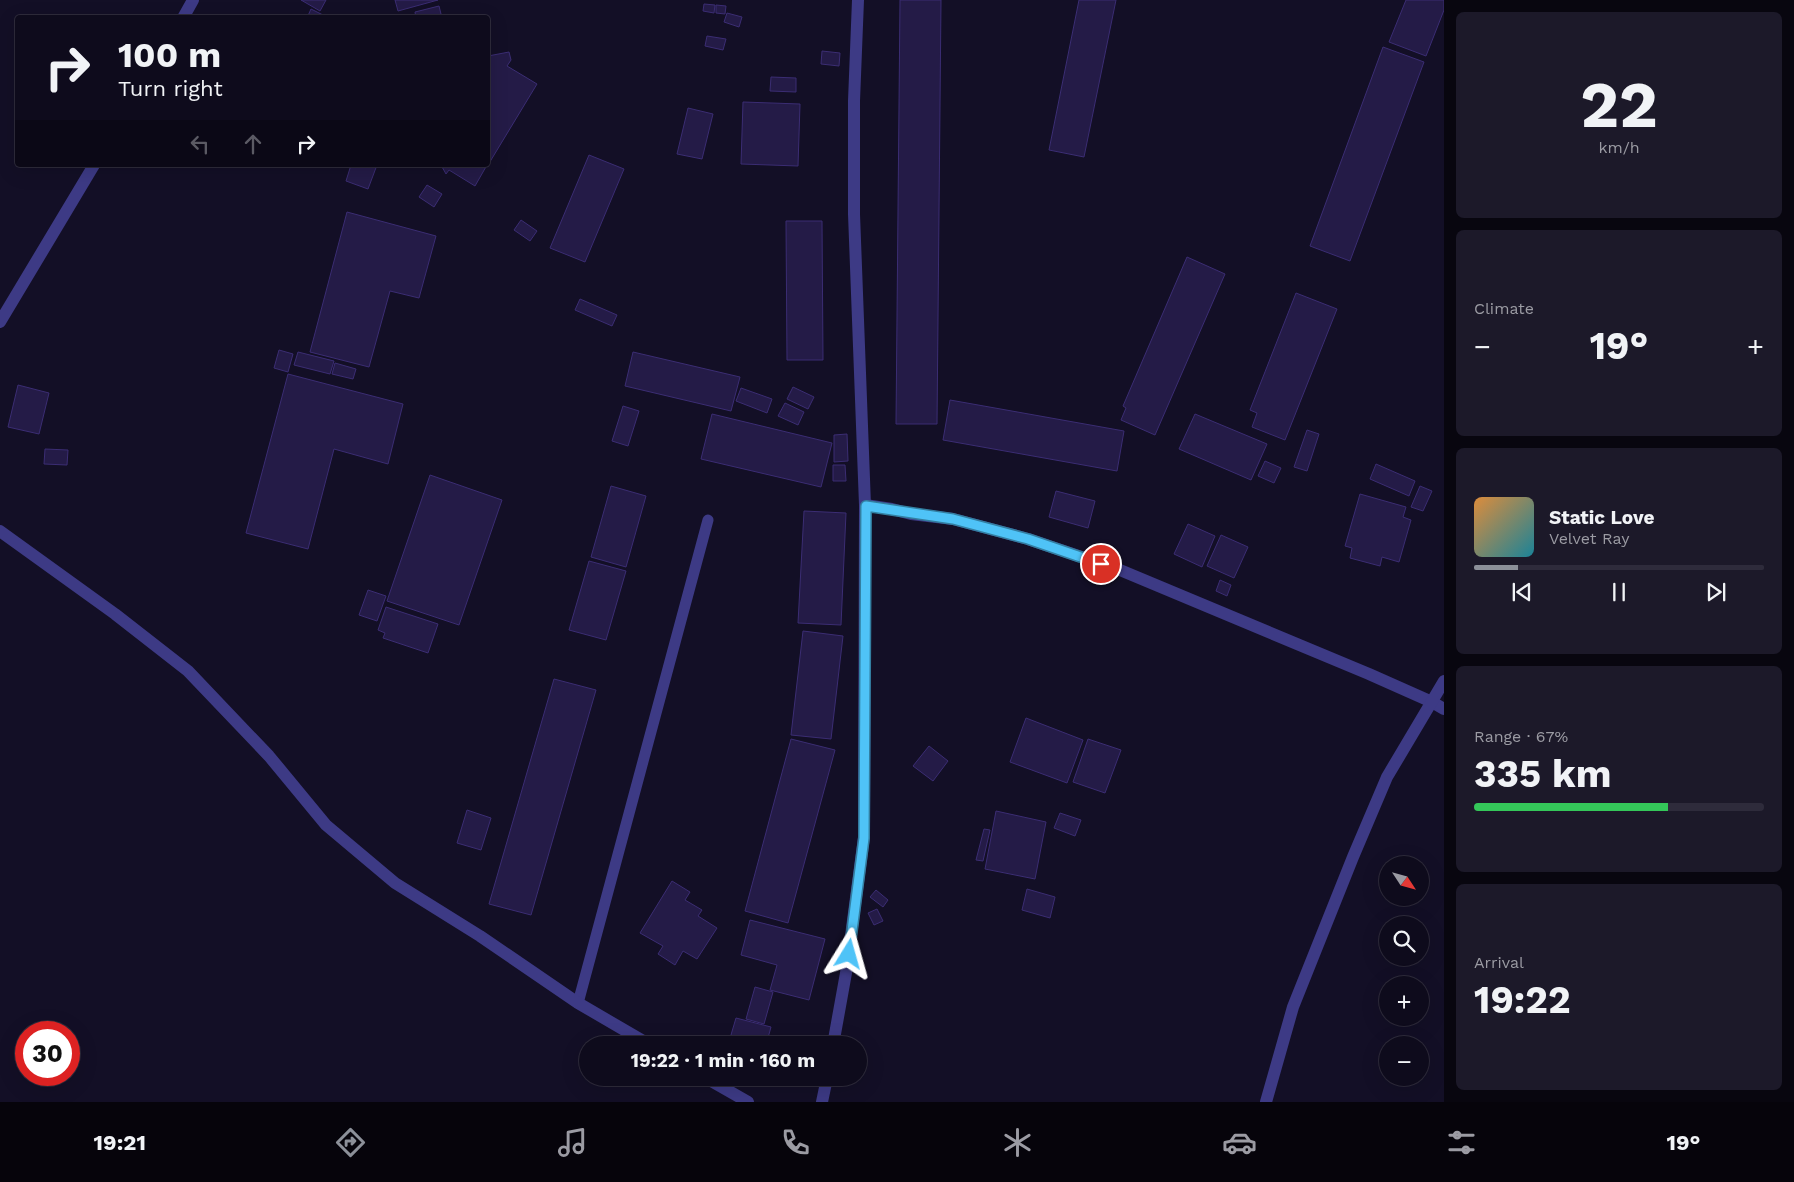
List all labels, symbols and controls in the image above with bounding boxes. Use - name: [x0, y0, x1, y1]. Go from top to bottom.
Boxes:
- text: 100 m: [118, 34, 221, 76]
- icon: right: [35, 35, 100, 100]
- text: 22: [1580, 67, 1658, 143]
- text: Turn right: [118, 76, 223, 101]
- icon: left: [186, 130, 214, 158]
- icon: ahead: [239, 130, 267, 158]
- icon: right: [292, 130, 320, 158]
- text: km/h: [1598, 138, 1640, 157]
- text: Climate: [1474, 299, 1534, 318]
- text: 19°: [1590, 324, 1648, 368]
- text: −: [1474, 330, 1491, 363]
- text: +: [1747, 330, 1764, 363]
- text: Static Love: [1549, 506, 1654, 529]
- text: Velvet Ray: [1549, 529, 1629, 548]
- pin: [1080, 543, 1122, 585]
- icon: arrive: [1087, 550, 1115, 578]
- icon: previous: [1508, 578, 1536, 606]
- icon: pause: [1605, 578, 1633, 606]
- icon: next: [1702, 578, 1730, 606]
- text: Range · 67%: [1474, 727, 1568, 746]
- text: 335 km: [1474, 752, 1611, 796]
- north arrow: [1379, 856, 1429, 906]
- map controls: [1379, 856, 1429, 1086]
- button: search: [1379, 916, 1429, 966]
- position arrow: [822, 927, 874, 979]
- text: Arrival: [1474, 953, 1524, 972]
- button: +: [1379, 976, 1429, 1026]
- text: 19:22: [1474, 978, 1571, 1022]
- speed limit sign: 30: [15, 1021, 80, 1086]
- button: −: [1379, 1036, 1429, 1086]
- text: 19:22 · 1 min · 160 m: [631, 1049, 815, 1072]
- icon: directions: [333, 1125, 368, 1160]
- icon: music: [555, 1125, 590, 1160]
- icon: phone: [778, 1125, 813, 1160]
- icon: climate: [1000, 1125, 1035, 1160]
- icon: car: [1222, 1125, 1257, 1160]
- icon: filters: [1444, 1125, 1479, 1160]
- text: 19:21: [94, 1130, 146, 1155]
- text: 19°: [1666, 1130, 1700, 1155]

